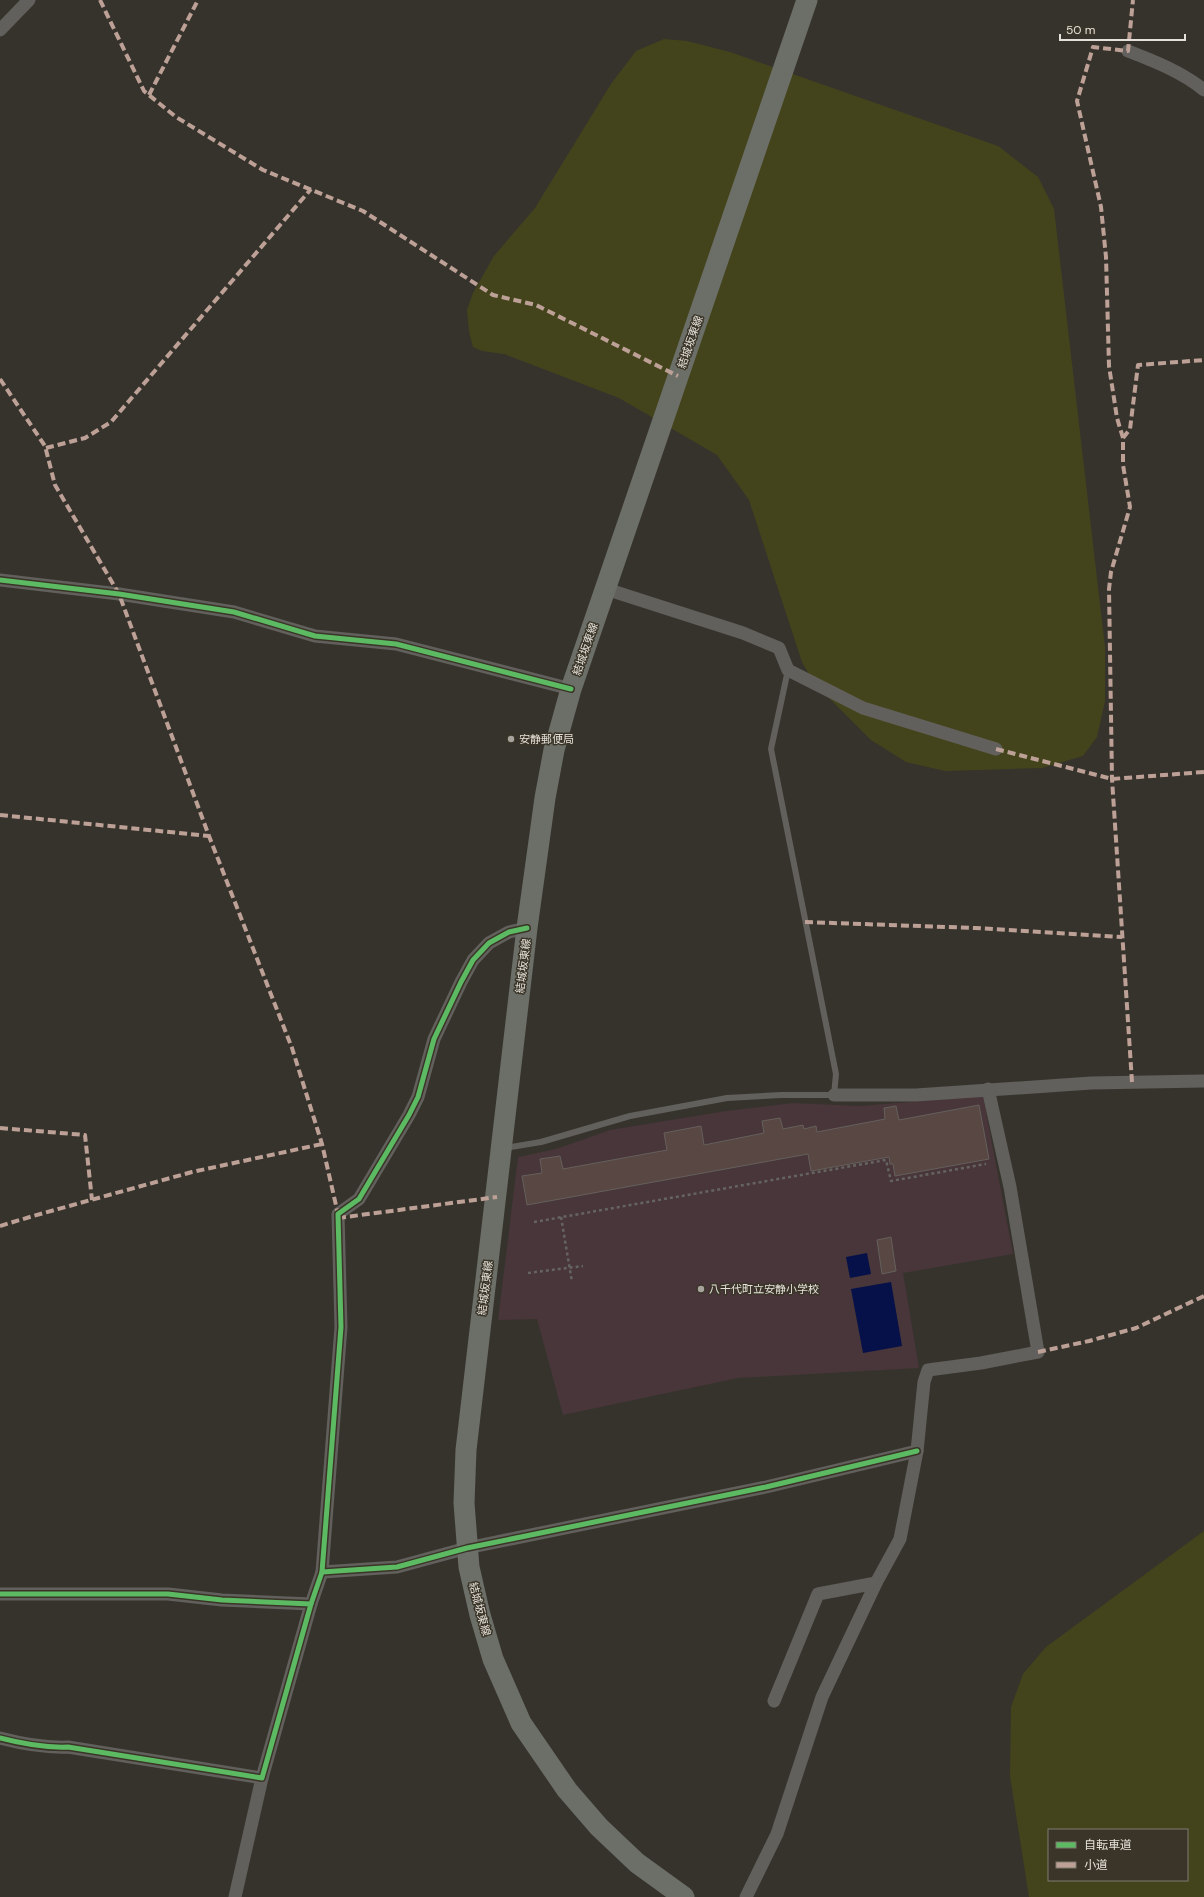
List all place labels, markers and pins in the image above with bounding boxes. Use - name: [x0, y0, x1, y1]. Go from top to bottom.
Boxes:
- place label: 安静郵便局: [519, 732, 574, 746]
- marker: 安静郵便局: [506, 734, 516, 744]
- place label: 八千代町立安静小学校: [709, 1282, 819, 1296]
- marker: 八千代町立安静小学校: [696, 1284, 706, 1294]

